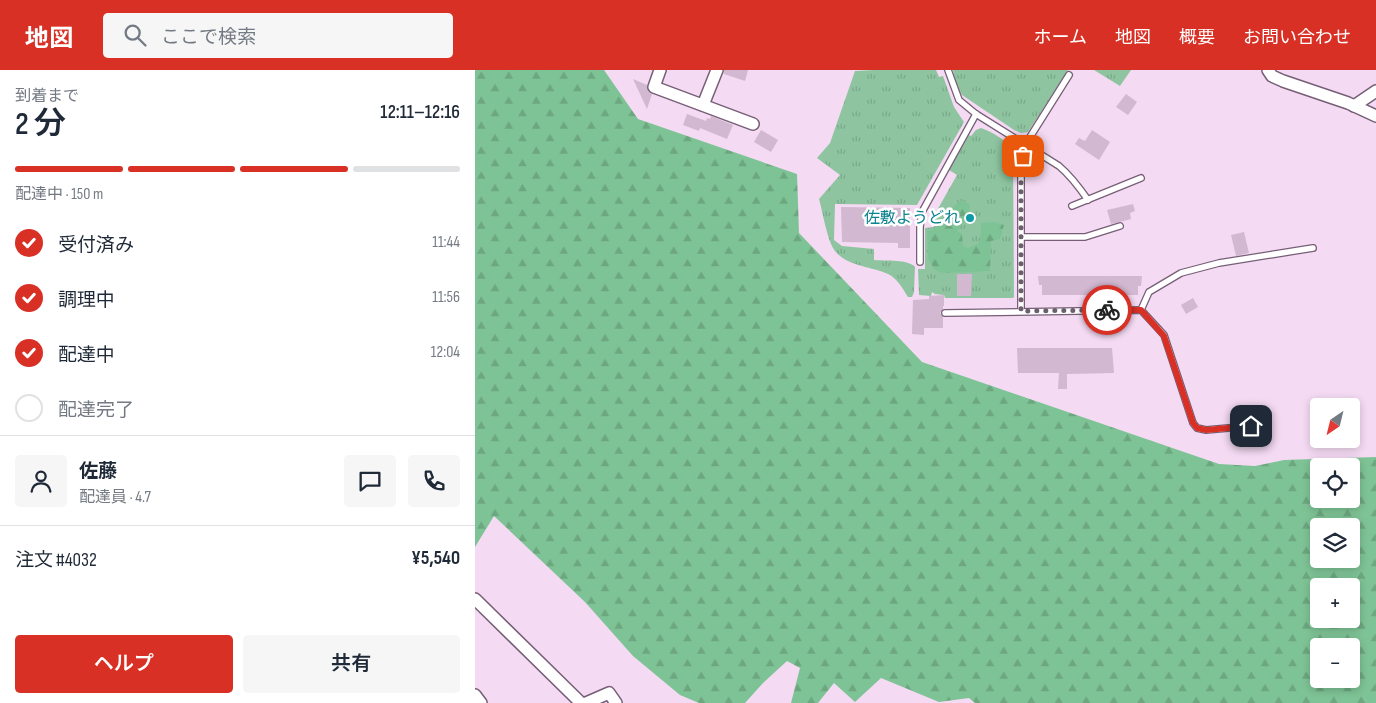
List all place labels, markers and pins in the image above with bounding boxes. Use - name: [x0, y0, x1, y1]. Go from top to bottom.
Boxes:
- pin: [1002, 135, 1044, 177]
- place label: 佐敷ようどれ: [864, 209, 960, 228]
- marker: 佐敷ようどれ: [964, 212, 976, 224]
- pin: [1230, 405, 1272, 447]

